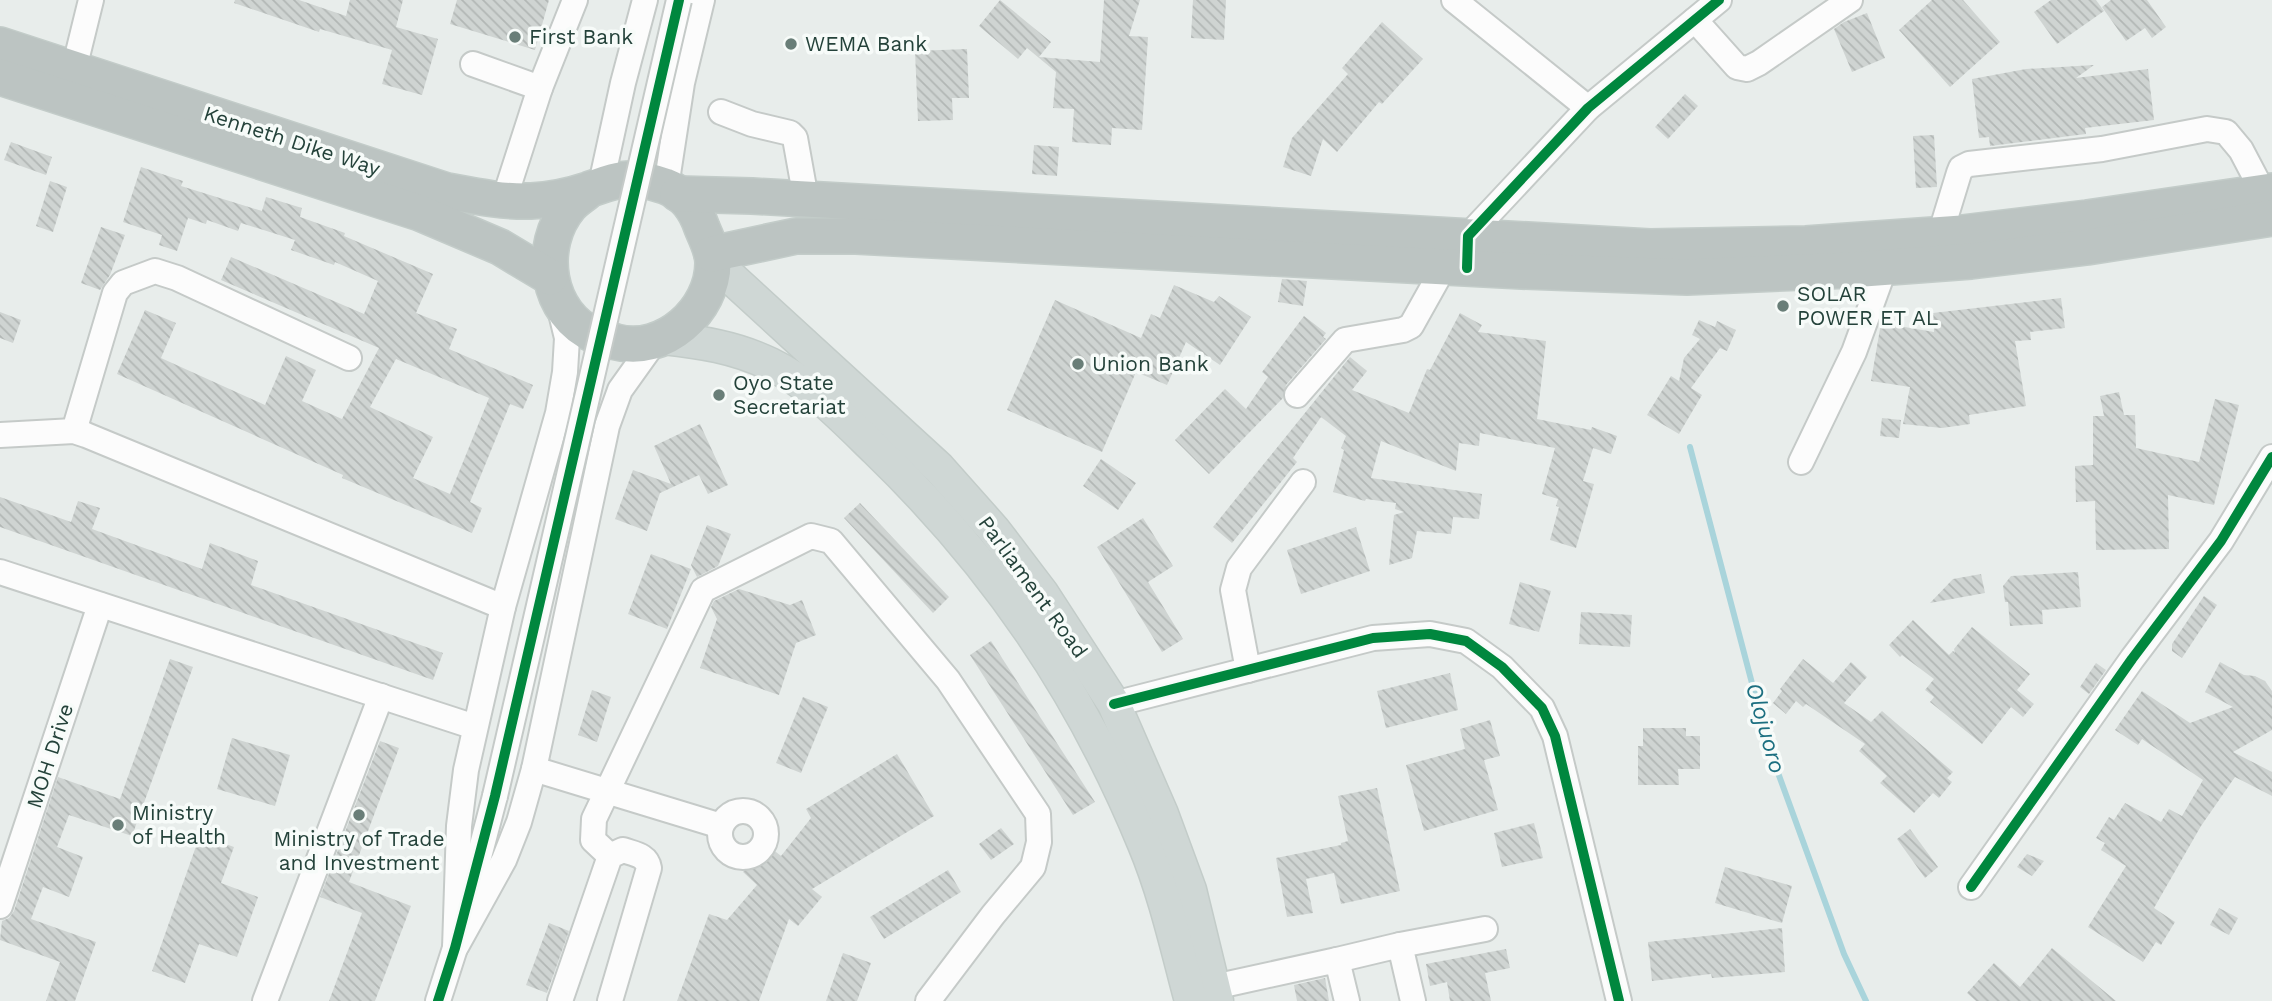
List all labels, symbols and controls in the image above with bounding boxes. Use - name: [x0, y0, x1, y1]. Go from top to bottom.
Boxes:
- place label: First Bank: [529, 24, 633, 49]
- marker: First Bank: [507, 29, 523, 45]
- place label: WEMA Bank: [805, 31, 927, 56]
- marker: WEMA Bank: [783, 36, 799, 52]
- street label: Kenneth Dike Way: [201, 100, 384, 181]
- place label: SOLAR POWER ET AL: [1797, 281, 1938, 330]
- marker: SOLAR POWER ET AL: [1775, 298, 1791, 314]
- place label: Union Bank: [1092, 351, 1209, 376]
- marker: Union Bank: [1070, 356, 1086, 372]
- place label: Oyo State Secretariat: [733, 370, 846, 419]
- marker: Oyo State Secretariat: [711, 387, 727, 403]
- street label: Parliament Road: [974, 511, 1093, 663]
- water label: Olojuoro: [1740, 680, 1791, 777]
- street label: MOH Drive: [21, 700, 78, 811]
- place label: Ministry of Health: [132, 800, 226, 849]
- marker: Ministry of Trade and Investment: [351, 807, 367, 823]
- marker: Ministry of Health: [110, 817, 126, 833]
- place label: Ministry of Trade and Investment: [273, 826, 445, 875]

